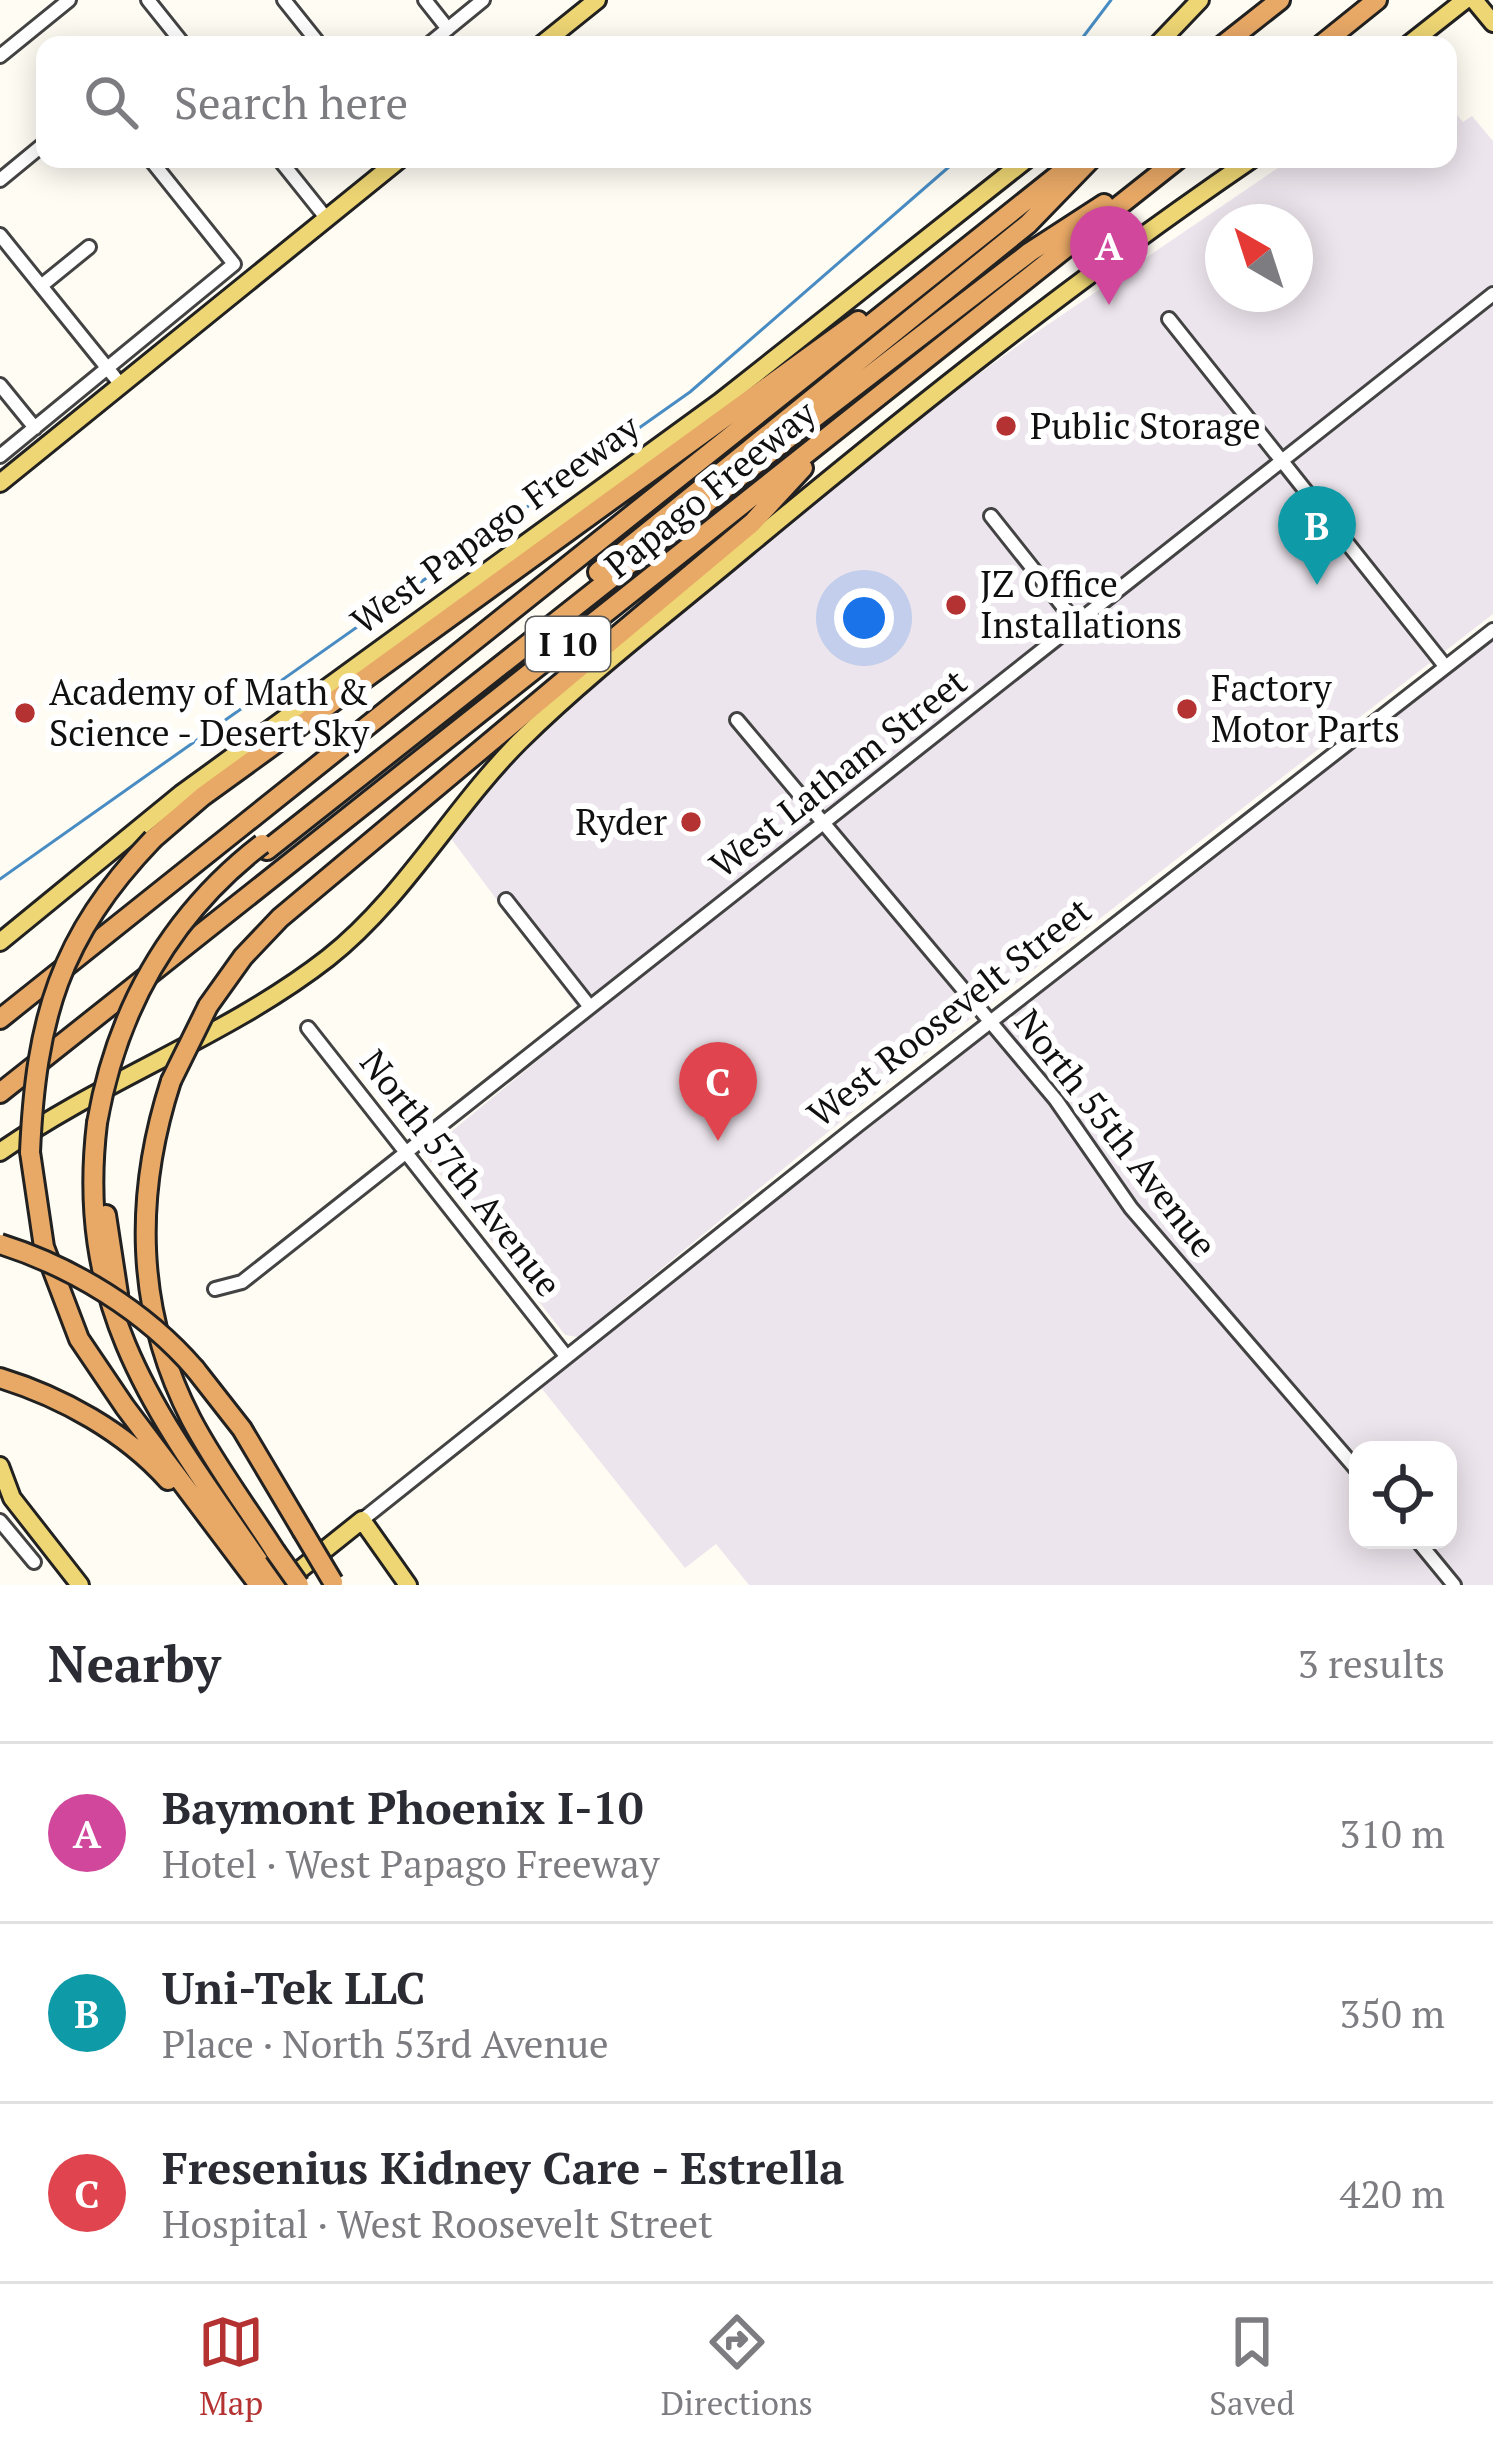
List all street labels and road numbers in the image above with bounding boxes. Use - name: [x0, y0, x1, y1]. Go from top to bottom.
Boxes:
- street label: Papago Freeway: [595, 389, 825, 588]
- street label: West Papago Freeway: [341, 403, 649, 644]
- road number: I 10: [526, 617, 610, 671]
- street label: West Latham Street: [700, 658, 976, 888]
- street label: West Roosevelt Street: [798, 886, 1100, 1137]
- street label: North 55th Avenue: [1005, 999, 1228, 1266]
- street label: North 57th Avenue: [350, 1040, 572, 1306]

